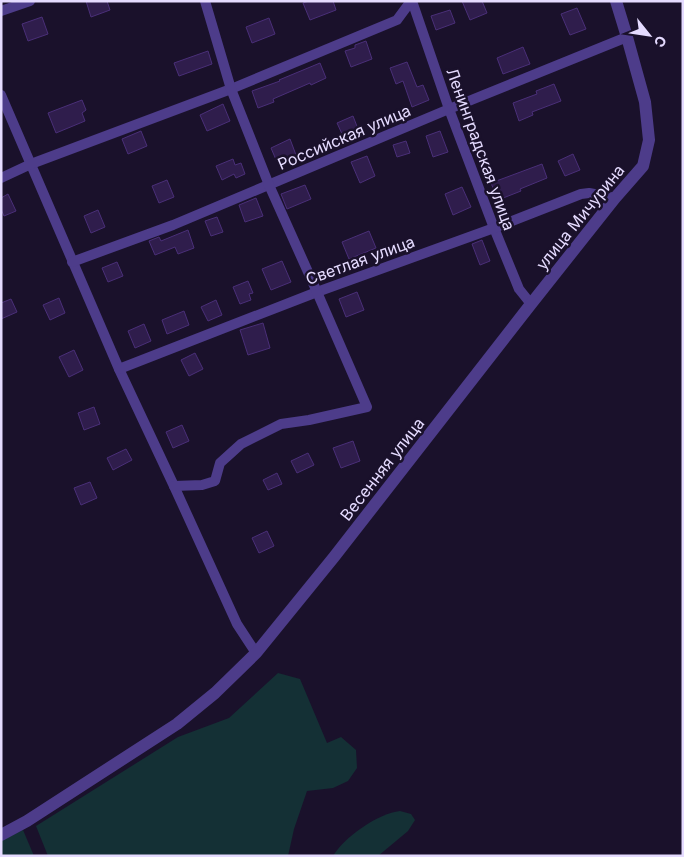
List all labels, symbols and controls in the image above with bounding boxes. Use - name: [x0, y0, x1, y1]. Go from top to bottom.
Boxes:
- north arrow: [624, 10, 674, 60]
- text: С: [651, 33, 671, 50]
- street label: Ленинградская улица: [442, 65, 520, 233]
- street label: Российская улица: [274, 100, 414, 174]
- street label: улица Мичурина: [531, 160, 629, 274]
- street label: Светлая улица: [303, 231, 417, 289]
- street label: Весенняя улица: [336, 414, 428, 524]

